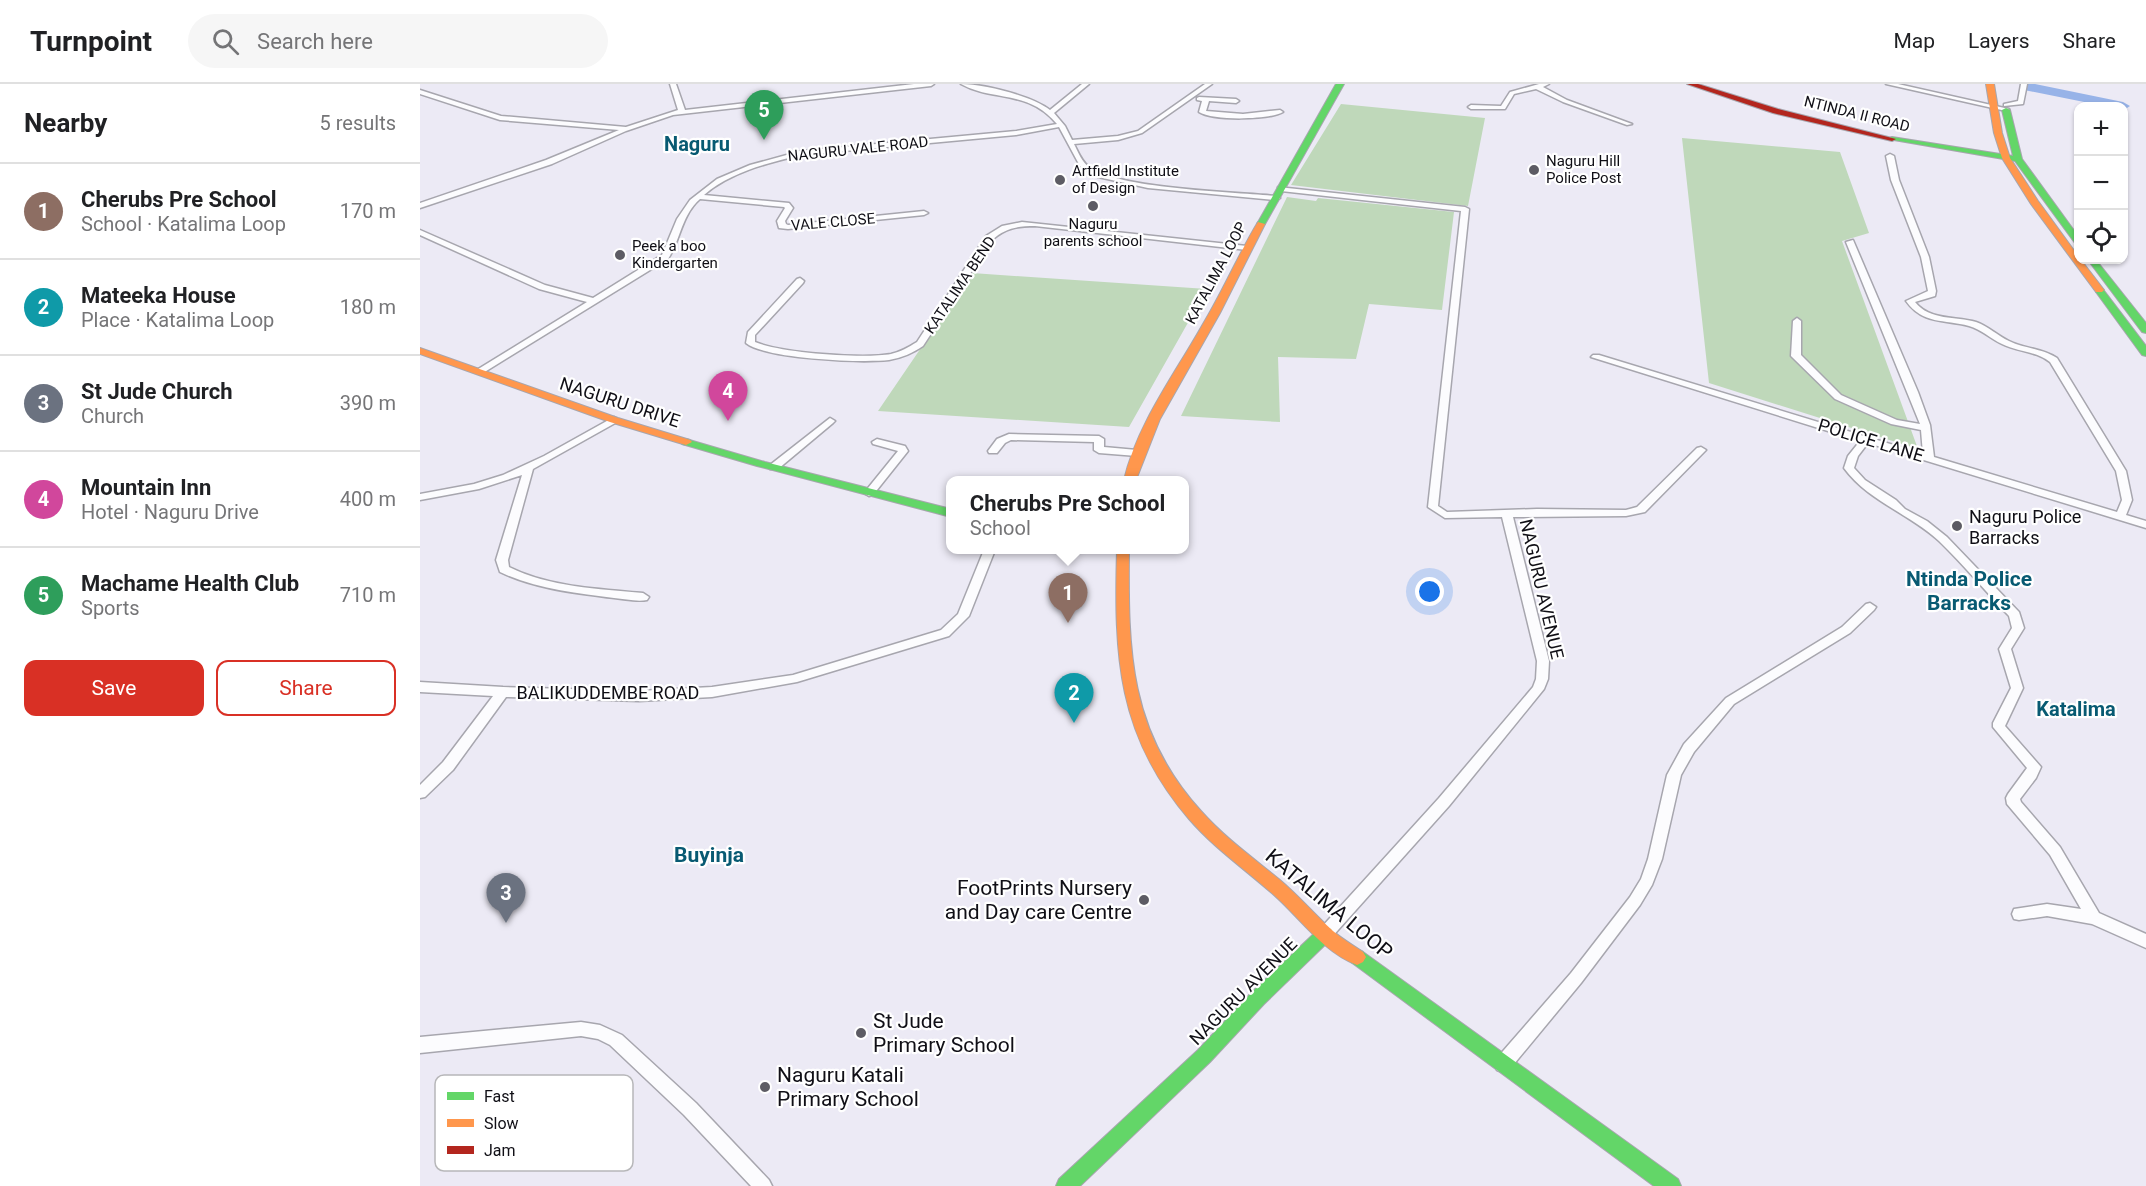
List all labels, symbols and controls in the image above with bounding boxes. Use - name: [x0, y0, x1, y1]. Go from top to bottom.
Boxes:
- search box: [188, 14, 608, 68]
- text: Turnpoint: [30, 25, 152, 58]
- icon: search: [209, 25, 242, 58]
- text: Search here: [257, 29, 373, 54]
- text: Map: [1893, 29, 1935, 53]
- text: Layers: [1968, 29, 2029, 53]
- text: Share: [2062, 29, 2116, 53]
- pin: 5: [744, 91, 784, 140]
- street label: NTINDA II ROAD: [1802, 92, 1912, 136]
- map controls: [2074, 102, 2128, 264]
- button: +: [2074, 102, 2128, 156]
- text: Nearby: [24, 108, 107, 138]
- text: 5 results: [320, 111, 396, 135]
- district label: Naguru: [664, 132, 730, 156]
- street label: NAGURU VALE ROAD: [787, 133, 929, 165]
- place label: Naguru Hill Police Post: [1546, 152, 1621, 187]
- button: −: [2074, 156, 2128, 210]
- place label: Artfield Institute of Design: [1072, 162, 1179, 197]
- marker: Naguru Hill Police Post: [1527, 163, 1541, 177]
- marker: Artfield Institute of Design: [1053, 173, 1067, 187]
- text: Cherubs Pre School: [81, 187, 277, 212]
- text: 1: [38, 199, 49, 223]
- text: 170 m: [340, 199, 396, 223]
- marker: Naguru parents school: [1086, 199, 1100, 213]
- street label: VALE CLOSE: [790, 209, 876, 235]
- button: locate: [2074, 210, 2128, 264]
- text: School · Katalima Loop: [81, 212, 286, 236]
- place label: Naguru parents school: [1044, 215, 1142, 250]
- street label: KATALIMA LOOP: [1182, 219, 1250, 327]
- street label: KATALIMA BEND: [921, 233, 999, 337]
- place label: Peek a boo Kindergarten: [632, 237, 718, 272]
- marker: Peek a boo Kindergarten: [613, 248, 627, 262]
- text: Mateeka House: [81, 283, 236, 308]
- text: 2: [38, 295, 49, 319]
- text: 180 m: [340, 295, 396, 319]
- text: Place · Katalima Loop: [81, 308, 274, 332]
- pin: 4: [708, 372, 748, 421]
- street label: NAGURU DRIVE: [557, 373, 683, 431]
- text: St Jude Church: [81, 379, 232, 404]
- text: 3: [38, 391, 49, 415]
- text: 390 m: [340, 391, 396, 415]
- text: Church: [81, 404, 144, 428]
- street label: POLICE LANE: [1816, 414, 1926, 466]
- text: Mountain Inn: [81, 475, 211, 500]
- popup: [946, 476, 1189, 554]
- text: 4: [38, 487, 49, 511]
- text: 400 m: [340, 487, 396, 511]
- text: Cherubs Pre School: [970, 491, 1165, 516]
- text: Hotel · Naguru Drive: [81, 500, 259, 524]
- place label: Naguru Police Barracks: [1969, 506, 2081, 548]
- text: School: [970, 516, 1031, 540]
- street label: NAGURU AVENUE: [1516, 517, 1568, 661]
- marker: Naguru Police Barracks: [1950, 519, 1964, 533]
- district label: Ntinda Police Barracks: [1906, 567, 2032, 615]
- text: Machame Health Club: [81, 571, 299, 596]
- pin: 1: [1048, 574, 1088, 623]
- your location: [1415, 577, 1444, 606]
- text: 5: [38, 583, 49, 607]
- text: 710 m: [340, 583, 396, 607]
- text: Sports: [81, 596, 140, 620]
- button: Save: [24, 660, 204, 716]
- button: Share: [216, 660, 396, 716]
- pin: 2: [1054, 674, 1094, 723]
- street label: BALIKUDDEMBE ROAD: [517, 682, 699, 703]
- district label: Katalima: [2036, 697, 2116, 721]
- district label: Buyinja: [674, 843, 744, 867]
- street label: KATALIMA LOOP: [1261, 844, 1397, 964]
- pin: 3: [486, 874, 526, 923]
- place label: FootPrints Nursery and Day care Centre: [945, 876, 1132, 924]
- marker: FootPrints Nursery and Day care Centre: [1137, 893, 1151, 907]
- street label: NAGURU AVENUE: [1185, 933, 1301, 1049]
- place label: St Jude Primary School: [873, 1009, 1015, 1057]
- marker: St Jude Primary School: [854, 1026, 868, 1040]
- place label: Naguru Katali Primary School: [777, 1063, 919, 1111]
- legend: [435, 1075, 633, 1171]
- marker: Naguru Katali Primary School: [758, 1080, 772, 1094]
- text: Fast: [484, 1087, 515, 1106]
- text: Slow: [484, 1114, 519, 1133]
- text: Jam: [484, 1141, 516, 1160]

